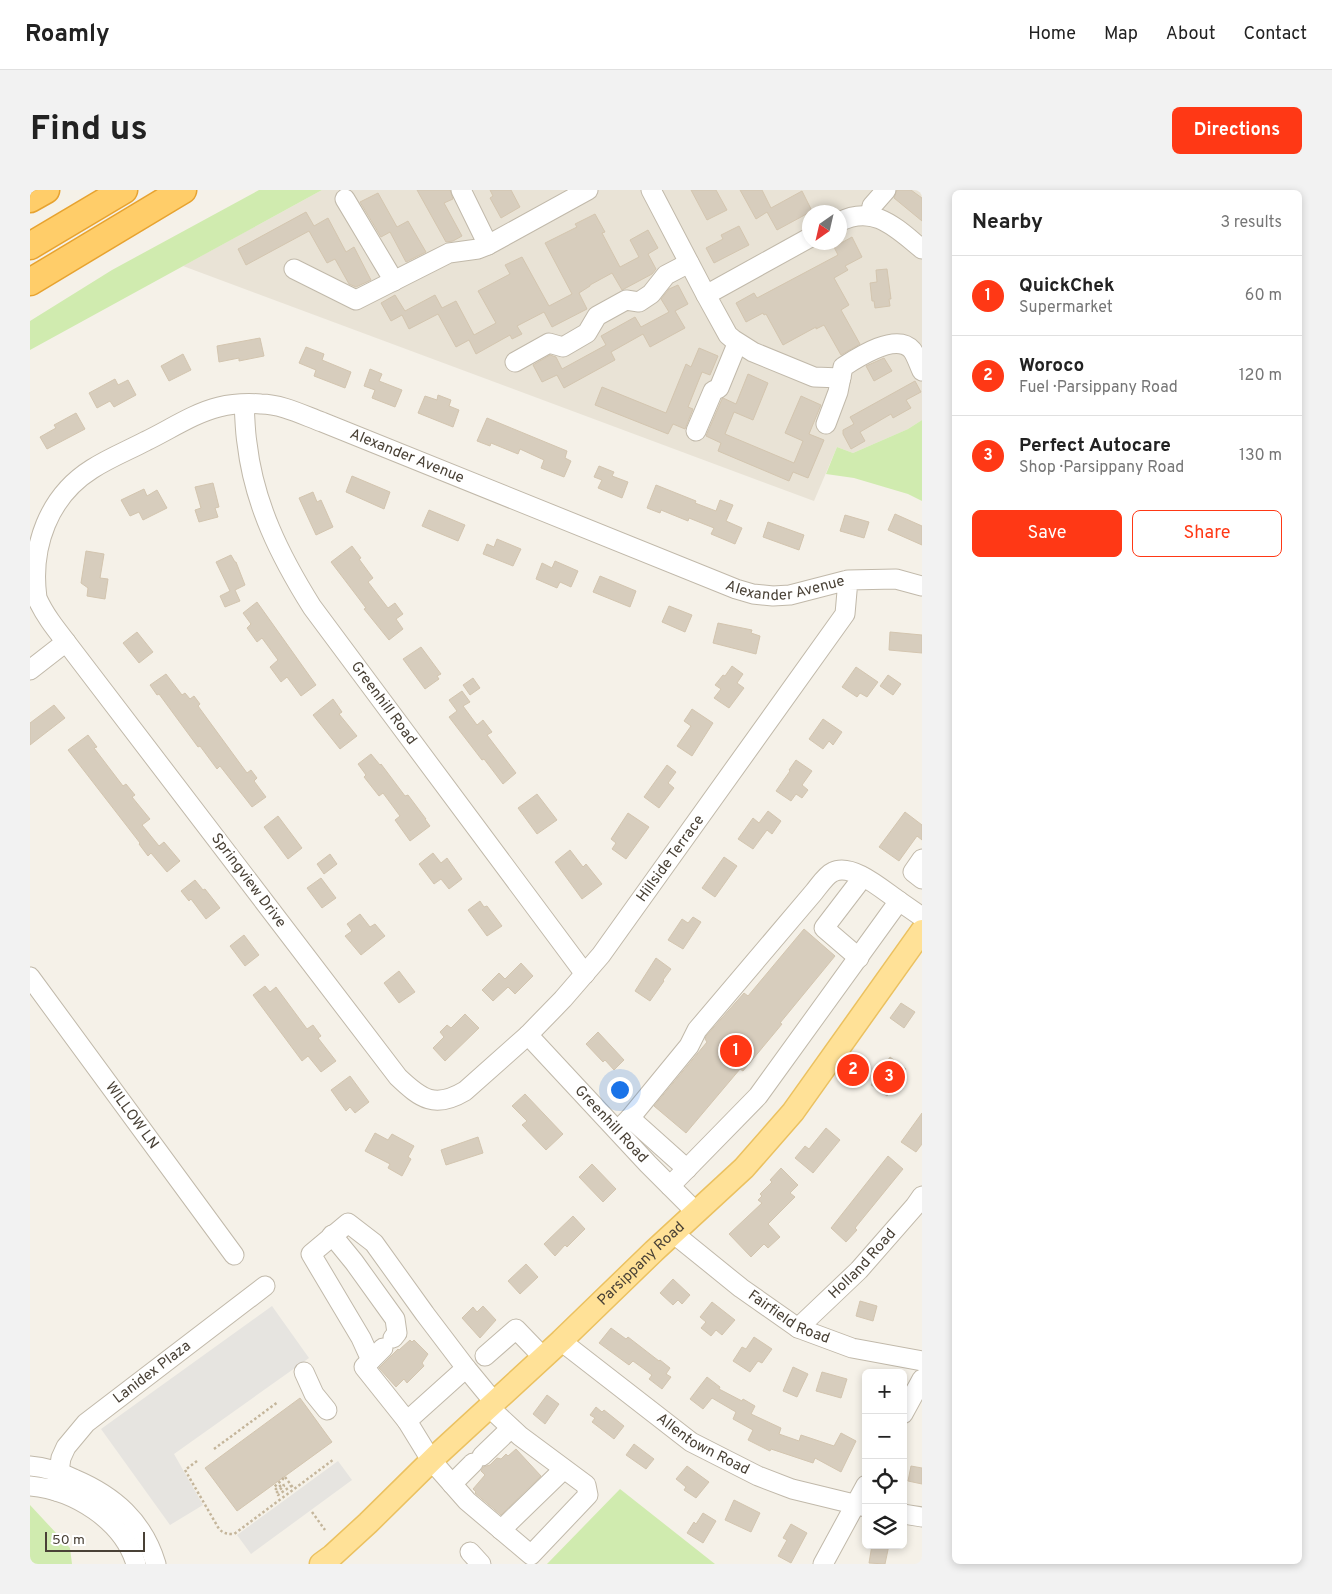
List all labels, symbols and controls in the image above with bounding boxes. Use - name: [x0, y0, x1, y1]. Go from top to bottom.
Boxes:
- text: Roamly: [25, 20, 110, 50]
- text: Home: [1028, 23, 1076, 46]
- text: Map: [1104, 23, 1138, 46]
- text: About: [1166, 23, 1215, 46]
- text: Contact: [1243, 23, 1307, 46]
- button: Directions: [1172, 107, 1302, 154]
- text: Find us: [30, 108, 148, 152]
- north arrow: [802, 205, 847, 250]
- text: Nearby: [972, 209, 1043, 236]
- text: 3 results: [1220, 213, 1282, 233]
- text: QuickChek: [1019, 274, 1115, 298]
- text: 1: [985, 286, 991, 306]
- text: 60 m: [1245, 286, 1282, 306]
- text: Supermarket: [1019, 298, 1113, 318]
- text: Woroco: [1019, 354, 1084, 378]
- text: 2: [983, 366, 993, 386]
- text: 120 m: [1239, 366, 1282, 386]
- text: Fuel · Parsippany Road: [1019, 378, 1178, 398]
- street label: Alexander Avenue: [347, 425, 467, 488]
- text: Perfect Autocare: [1019, 434, 1171, 458]
- text: 3: [983, 446, 993, 466]
- text: 130 m: [1239, 446, 1282, 466]
- text: Shop · Parsippany Road: [1019, 458, 1184, 478]
- button: Save: [972, 510, 1122, 557]
- button: Share: [1132, 510, 1282, 557]
- street label: Alexander Avenue: [723, 572, 847, 606]
- street label: Greenhill Road: [346, 658, 421, 749]
- street label: Hillside Terrace: [633, 812, 709, 906]
- street label: Springview Drive: [206, 830, 290, 932]
- pin: 1: [720, 1032, 752, 1070]
- pin: 2: [837, 1051, 869, 1089]
- pin: 3: [873, 1058, 905, 1096]
- your location: [607, 1077, 633, 1103]
- street label: WILLOW LN: [101, 1078, 163, 1153]
- street label: Greenhill Road: [570, 1082, 652, 1167]
- street label: Parsippany Road: [594, 1218, 689, 1310]
- street label: Holland Road: [825, 1225, 900, 1303]
- street label: Fairfield Road: [744, 1286, 832, 1348]
- street label: Lanidex Plaza: [110, 1337, 195, 1408]
- map controls: [862, 1369, 907, 1549]
- button: +: [862, 1369, 907, 1414]
- street label: Allentown Road: [652, 1409, 753, 1480]
- button: −: [862, 1414, 907, 1459]
- button: locate: [862, 1459, 907, 1504]
- button: layers: [862, 1504, 907, 1549]
- scale bar: [45, 1529, 145, 1552]
- text: 50 m: [52, 1532, 85, 1549]

